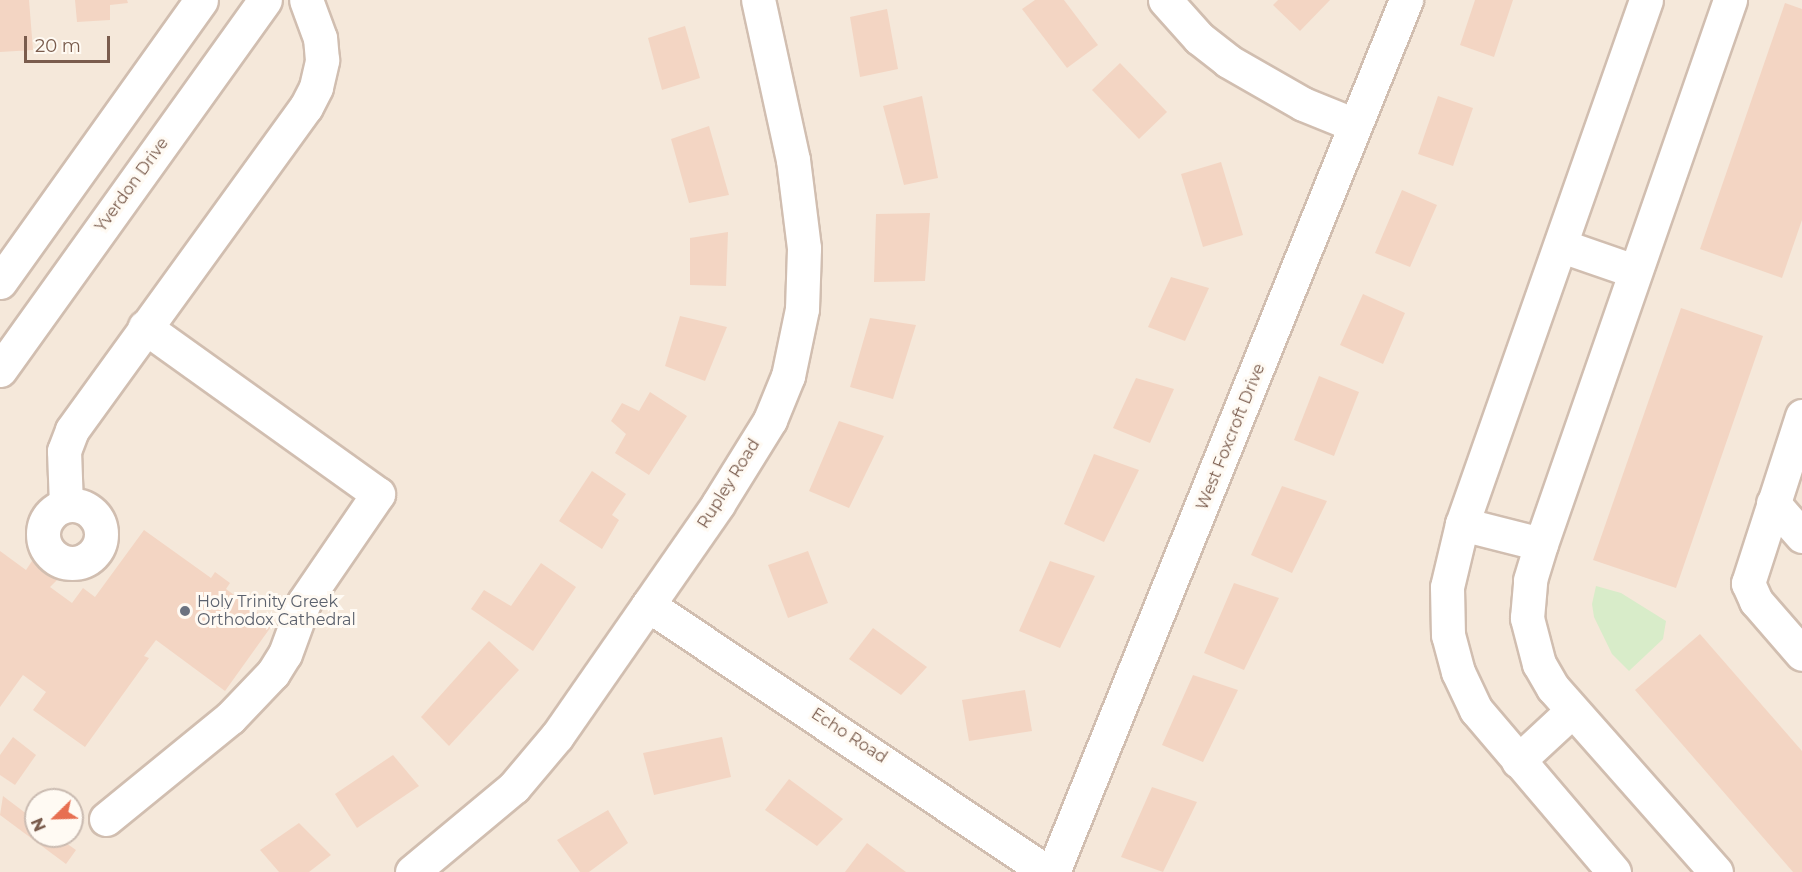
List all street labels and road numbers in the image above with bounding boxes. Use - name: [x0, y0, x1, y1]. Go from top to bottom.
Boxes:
- street label: Yverdon Drive: [91, 134, 173, 236]
- street label: West Foxcroft Drive: [1193, 361, 1269, 513]
- street label: Rupley Road: [694, 436, 764, 532]
- street label: Echo Road: [808, 704, 890, 768]

